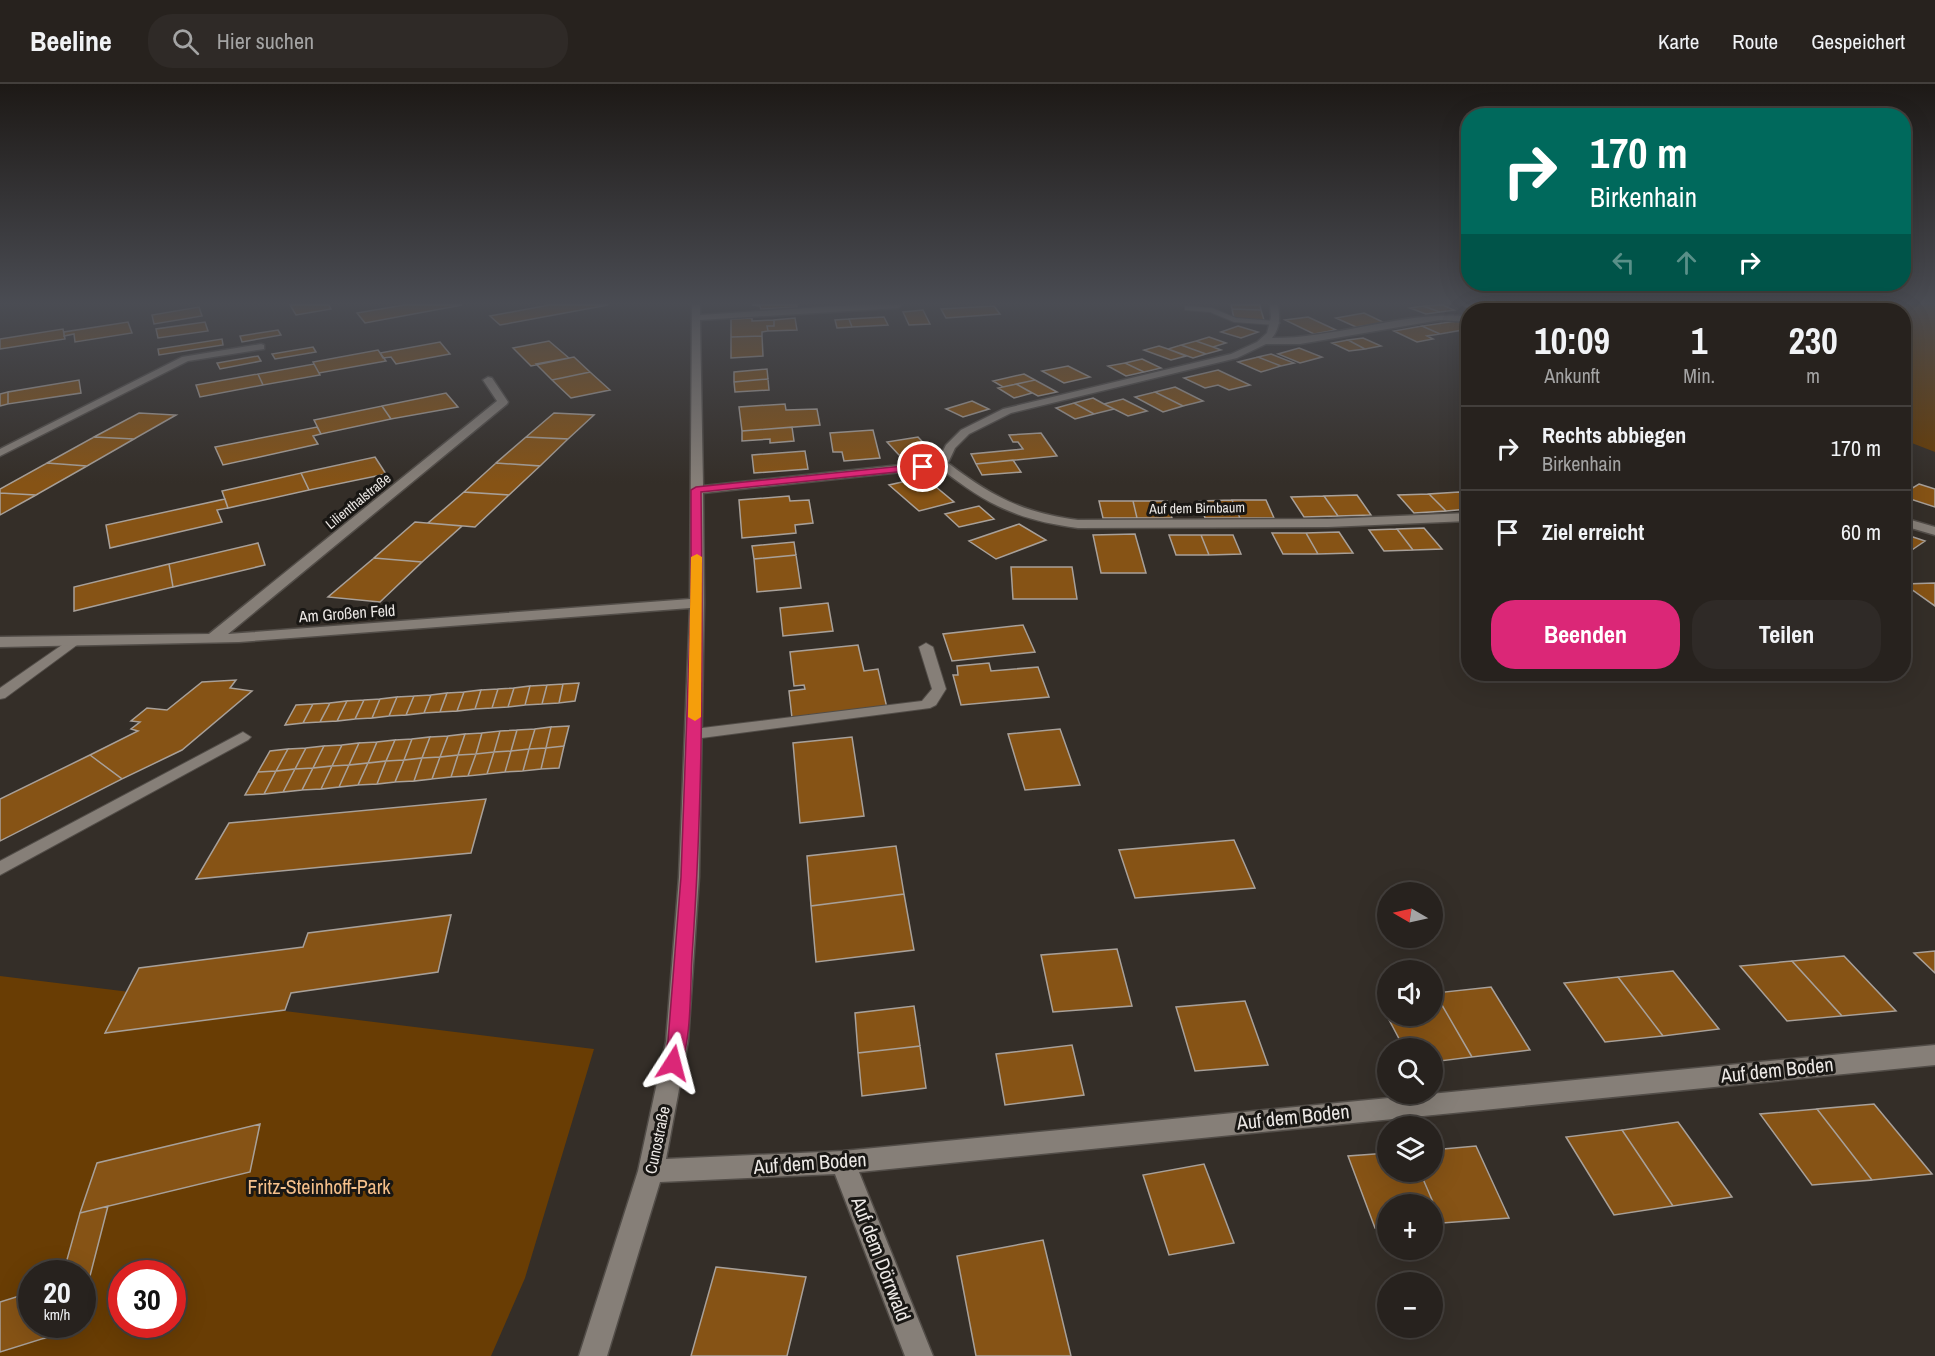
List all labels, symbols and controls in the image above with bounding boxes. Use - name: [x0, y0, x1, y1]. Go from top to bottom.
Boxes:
- search box: [148, 14, 568, 68]
- text: Beeline: [30, 22, 112, 60]
- icon: search: [169, 25, 202, 58]
- text: Hier suchen: [217, 26, 314, 56]
- text: Karte: [1658, 27, 1699, 56]
- text: Route: [1732, 27, 1778, 56]
- text: Gespeichert: [1811, 27, 1905, 56]
- text: 170 m: [1590, 125, 1688, 181]
- icon: right: [1491, 132, 1569, 210]
- text: Birkenhain: [1590, 179, 1697, 215]
- icon: left: [1607, 246, 1640, 279]
- icon: ahead: [1670, 246, 1703, 279]
- icon: right: [1733, 246, 1766, 279]
- text: 10:09: [1534, 317, 1610, 365]
- text: 1: [1691, 317, 1707, 365]
- text: 230: [1788, 317, 1838, 365]
- text: Ankunft: [1544, 362, 1600, 389]
- text: Min.: [1683, 362, 1715, 389]
- text: m: [1806, 362, 1820, 389]
- text: Rechts abbiegen: [1542, 420, 1686, 450]
- icon: right: [1491, 432, 1524, 465]
- text: 170 m: [1831, 433, 1881, 463]
- pin: [897, 441, 948, 492]
- icon: arrive: [906, 450, 939, 483]
- text: Birkenhain: [1542, 450, 1621, 477]
- street label: Lilienthalstraße: [322, 469, 394, 533]
- street label: Auf dem Birnbaum: [1148, 498, 1245, 518]
- icon: arrive: [1491, 516, 1524, 549]
- text: Ziel erreicht: [1542, 517, 1644, 547]
- text: 60 m: [1841, 517, 1881, 547]
- street label: Am Großen Feld: [297, 599, 396, 627]
- button: Beenden: [1491, 600, 1680, 669]
- button: Teilen: [1692, 600, 1881, 669]
- north arrow: [1377, 882, 1443, 948]
- map controls: [1377, 882, 1443, 1338]
- button: sound: [1377, 960, 1443, 1026]
- position arrow: [641, 1031, 705, 1095]
- button: search: [1377, 1038, 1443, 1104]
- street label: Auf dem Boden: [1718, 1050, 1835, 1089]
- street label: Auf dem Boden: [1234, 1097, 1351, 1136]
- street label: Cunostraße: [639, 1104, 675, 1176]
- button: layers: [1377, 1116, 1443, 1182]
- street label: Auf dem Boden: [752, 1145, 867, 1180]
- park label: Fritz-Steinhoff-Park: [248, 1173, 391, 1200]
- street label: Auf dem Dörrwald: [845, 1192, 918, 1325]
- button: +: [1377, 1194, 1443, 1260]
- speed limit sign: 30: [108, 1260, 186, 1338]
- text: 20: [43, 1272, 71, 1312]
- button: −: [1377, 1272, 1443, 1338]
- text: km/h: [44, 1304, 70, 1325]

